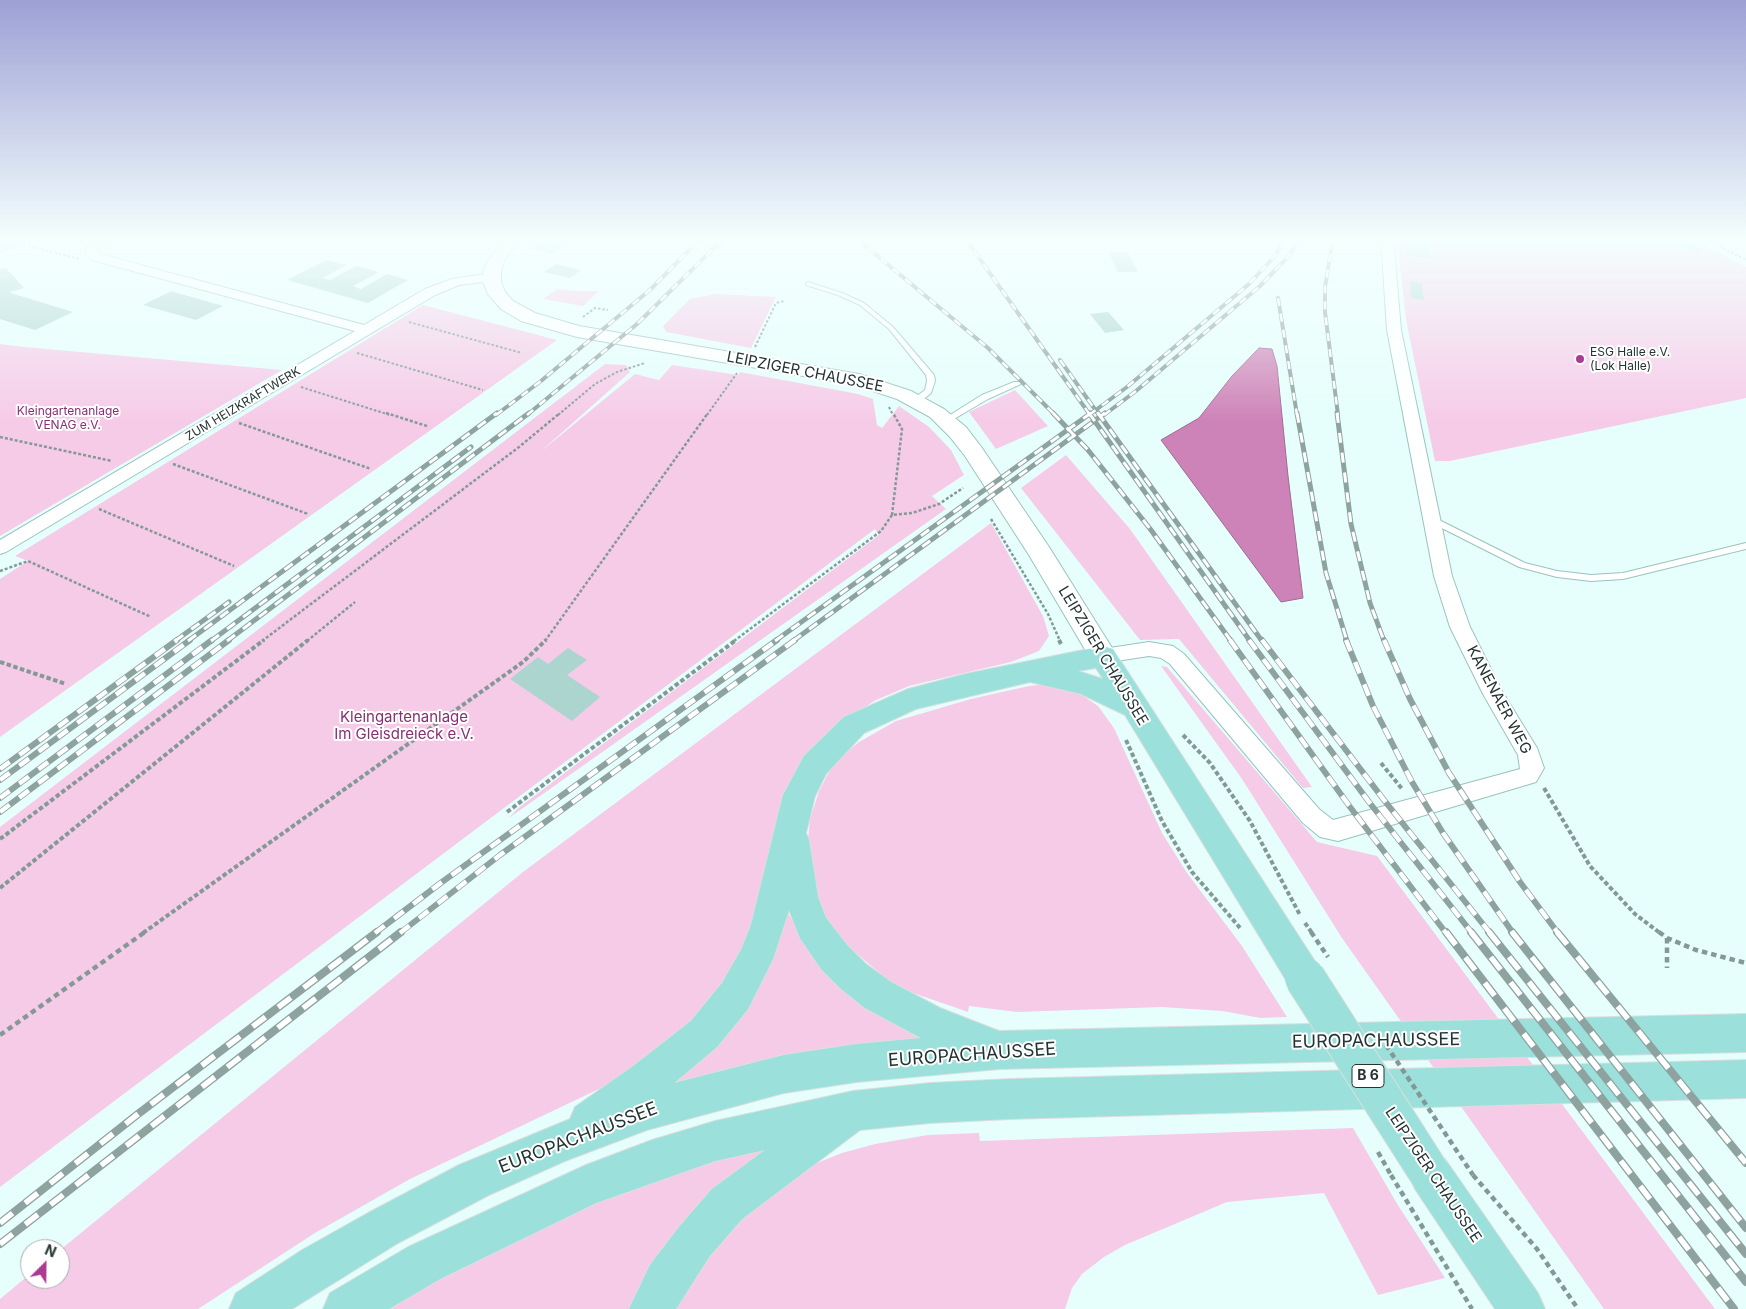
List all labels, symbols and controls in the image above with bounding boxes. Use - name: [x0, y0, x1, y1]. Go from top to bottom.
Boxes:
- place label: ESG Halle e.V. (Lok Halle): [1590, 345, 1670, 373]
- street label: LEIPZIGER CHAUSSEE: [725, 348, 885, 396]
- marker: ESG Halle e.V. (Lok Halle): [1574, 353, 1586, 365]
- street label: ZUM HEIZKRAFTWERK: [183, 364, 303, 444]
- park label: Kleingartenanlage VENAG e.V.: [17, 404, 119, 432]
- street label: LEIPZIGER CHAUSSEE: [1054, 583, 1152, 729]
- street label: KANENAER WEG: [1463, 643, 1535, 757]
- park label: Kleingartenanlage Im Gleisdreieck e.V.: [334, 708, 474, 743]
- street label: EUROPACHAUSSEE: [1292, 1029, 1460, 1053]
- street label: EUROPACHAUSSEE: [887, 1038, 1057, 1072]
- road number: B 6: [1352, 1064, 1384, 1088]
- street label: EUROPACHAUSSEE: [496, 1098, 660, 1178]
- street label: LEIPZIGER CHAUSSEE: [1381, 1104, 1485, 1246]
- north arrow: [20, 1239, 70, 1289]
- text: N: [42, 1241, 59, 1261]

